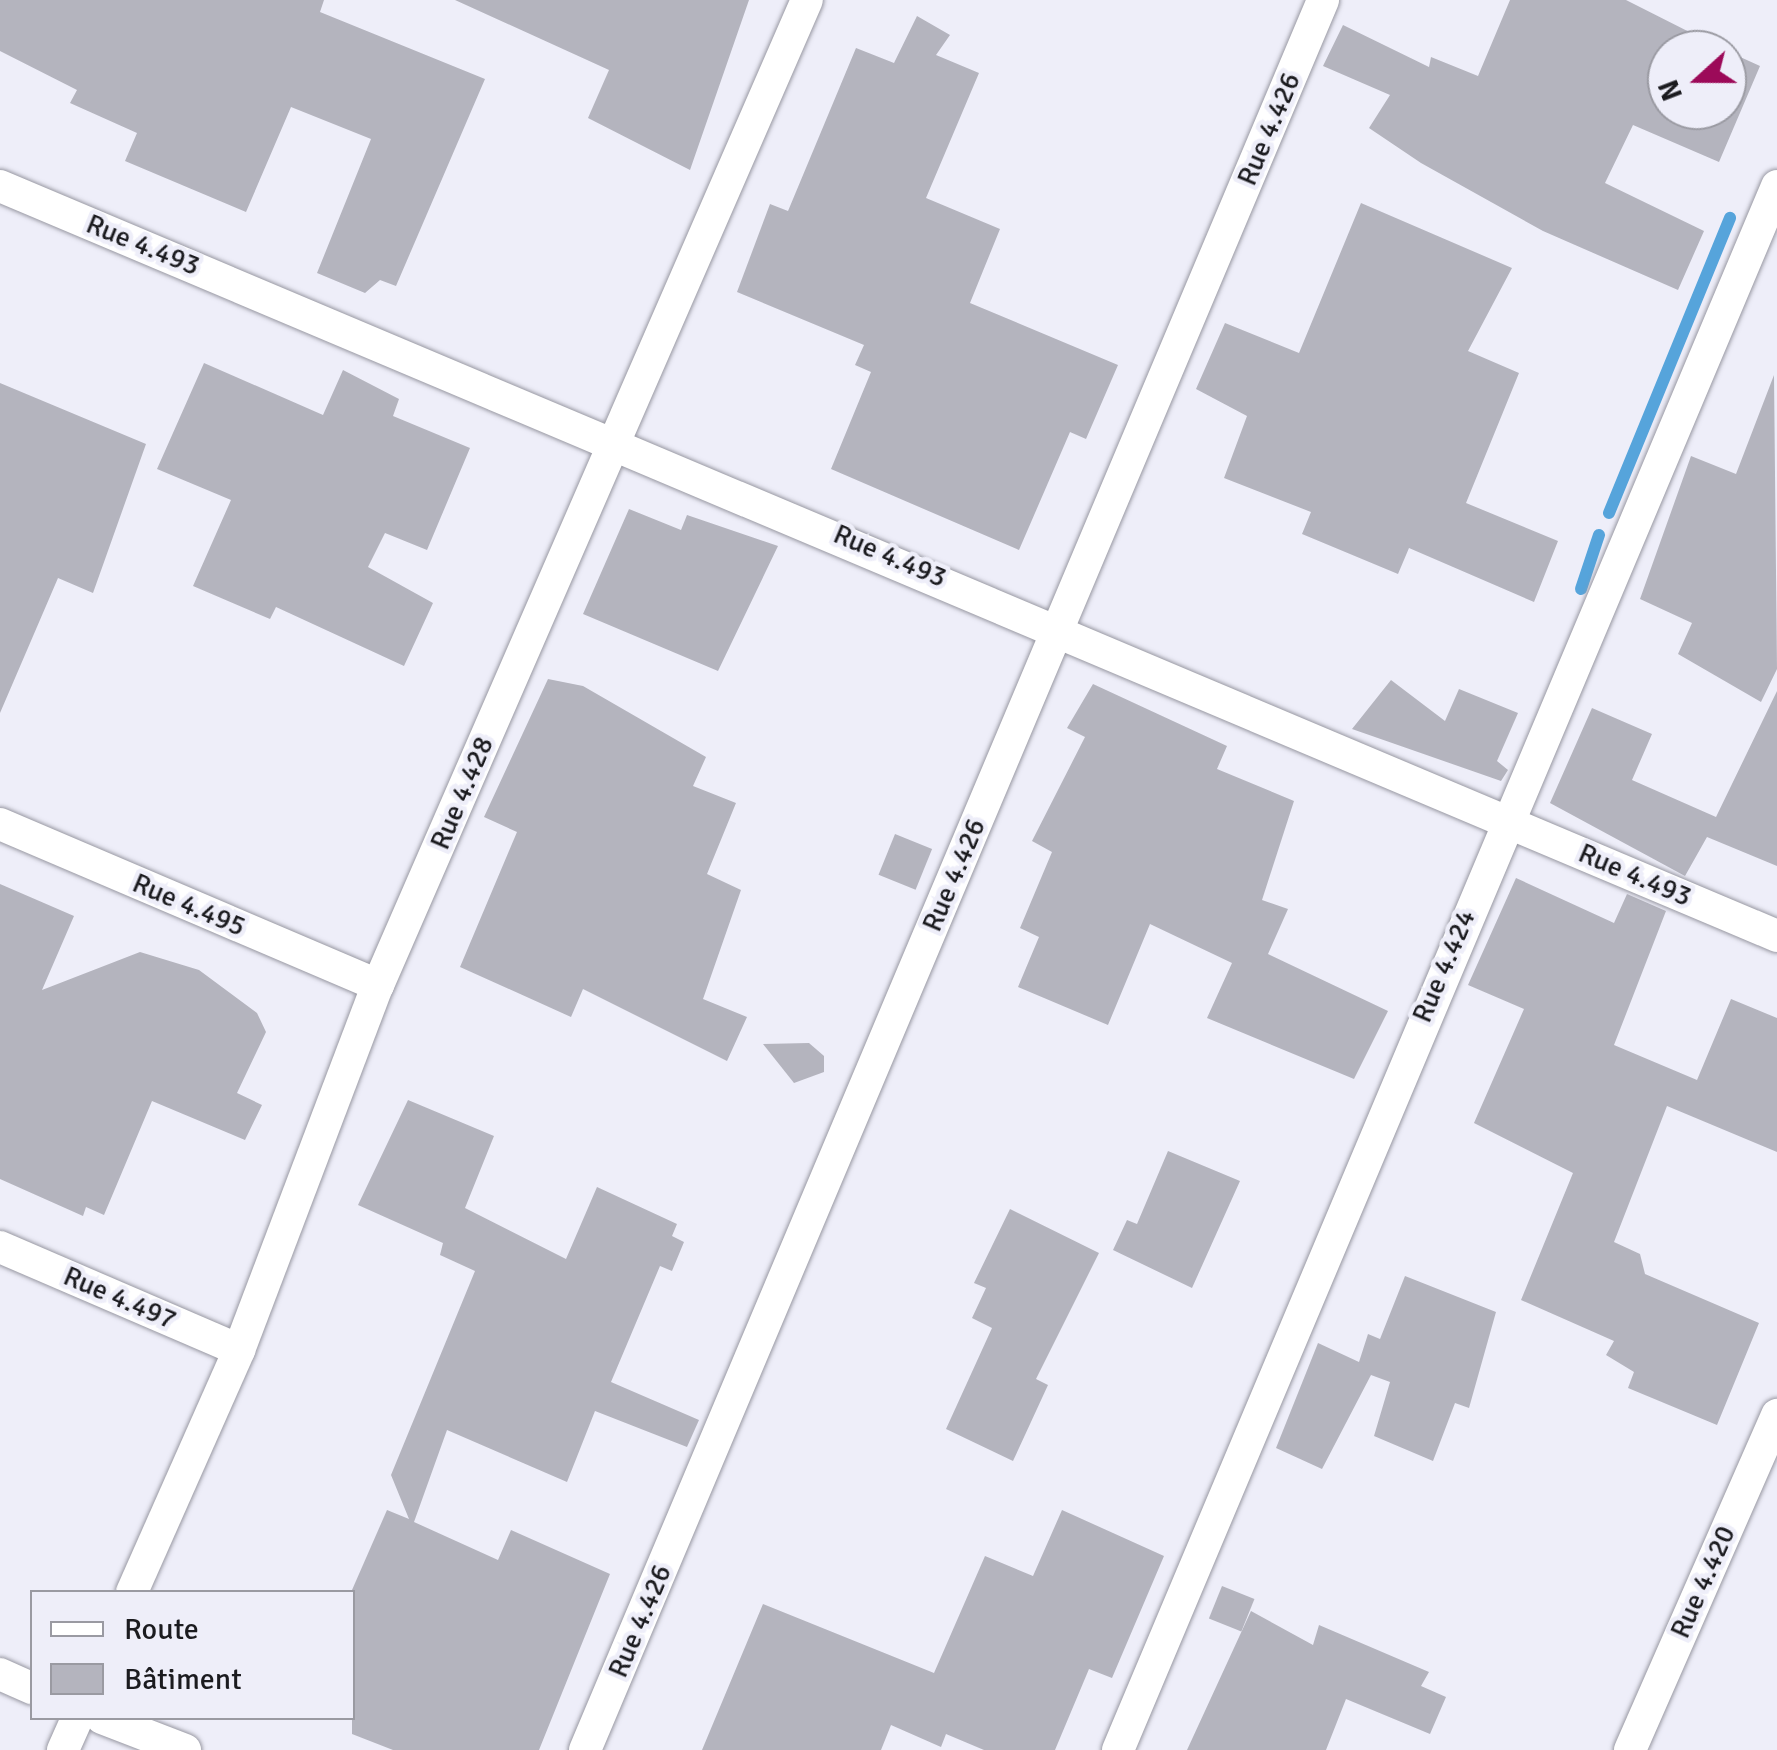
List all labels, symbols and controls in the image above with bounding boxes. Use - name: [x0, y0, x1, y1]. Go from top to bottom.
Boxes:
- north arrow: [1647, 30, 1747, 130]
- street label: Rue 4.426: [1230, 67, 1308, 191]
- text: N: [1652, 75, 1690, 105]
- street label: Rue 4.493: [81, 207, 205, 283]
- street label: Rue 4.493: [828, 517, 952, 595]
- street label: Rue 4.428: [423, 731, 501, 855]
- street label: Rue 4.426: [915, 813, 993, 937]
- street label: Rue 4.493: [1573, 836, 1697, 914]
- street label: Rue 4.495: [127, 866, 251, 944]
- street label: Rue 4.424: [1405, 904, 1483, 1028]
- street label: Rue 4.497: [58, 1259, 182, 1337]
- street label: Rue 4.420: [1663, 1521, 1743, 1643]
- street label: Rue 4.426: [601, 1559, 679, 1683]
- legend: [30, 1590, 355, 1720]
- text: Route: [124, 1611, 199, 1648]
- text: Bâtiment: [124, 1661, 242, 1698]

